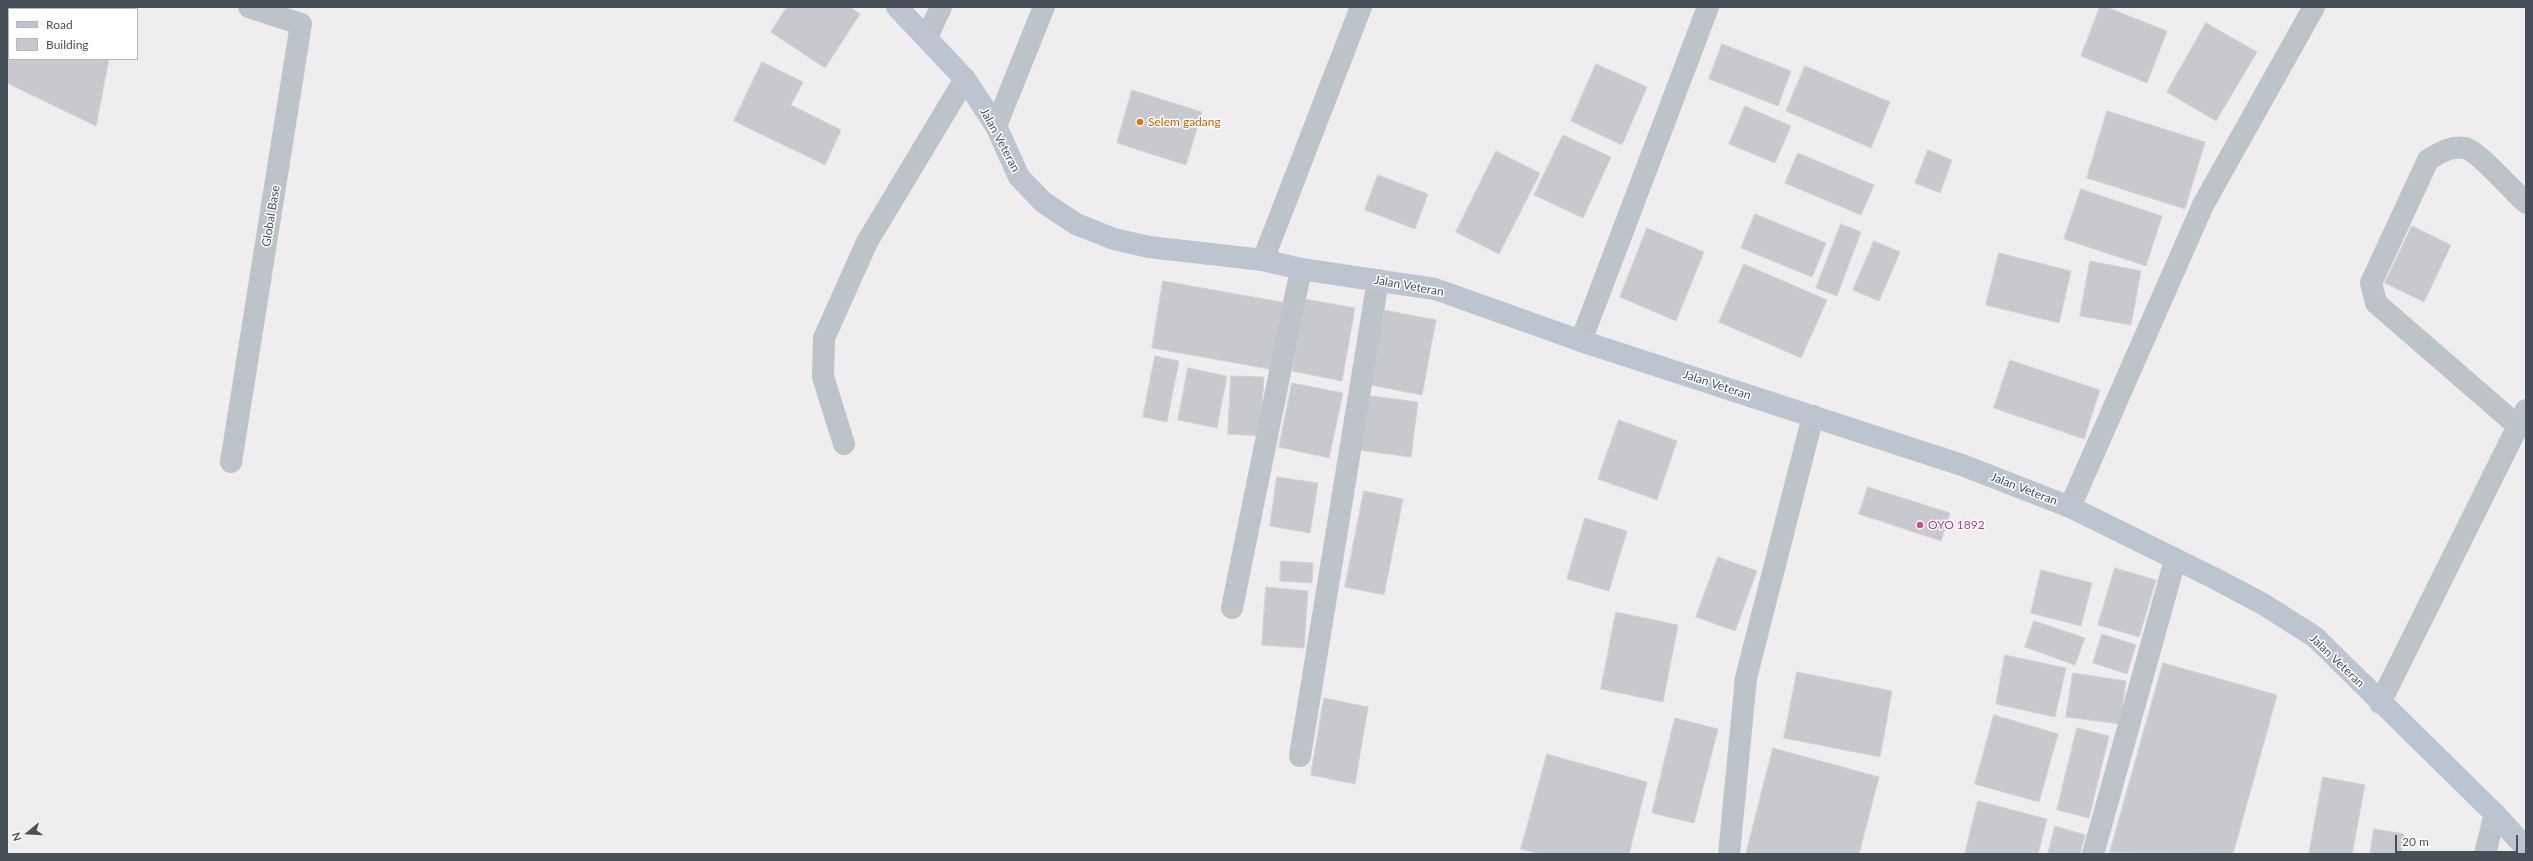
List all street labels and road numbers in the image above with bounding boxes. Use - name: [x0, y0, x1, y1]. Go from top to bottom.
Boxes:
- street label: Jalan Veteran: [977, 106, 1023, 174]
- street label: Global Base: [259, 184, 283, 248]
- street label: Jalan Veteran: [1373, 273, 1445, 299]
- street label: Jalan Veteran: [1681, 367, 1753, 403]
- street label: Jalan Veteran: [1989, 470, 2059, 508]
- street label: Jalan Veteran: [2307, 631, 2367, 691]

